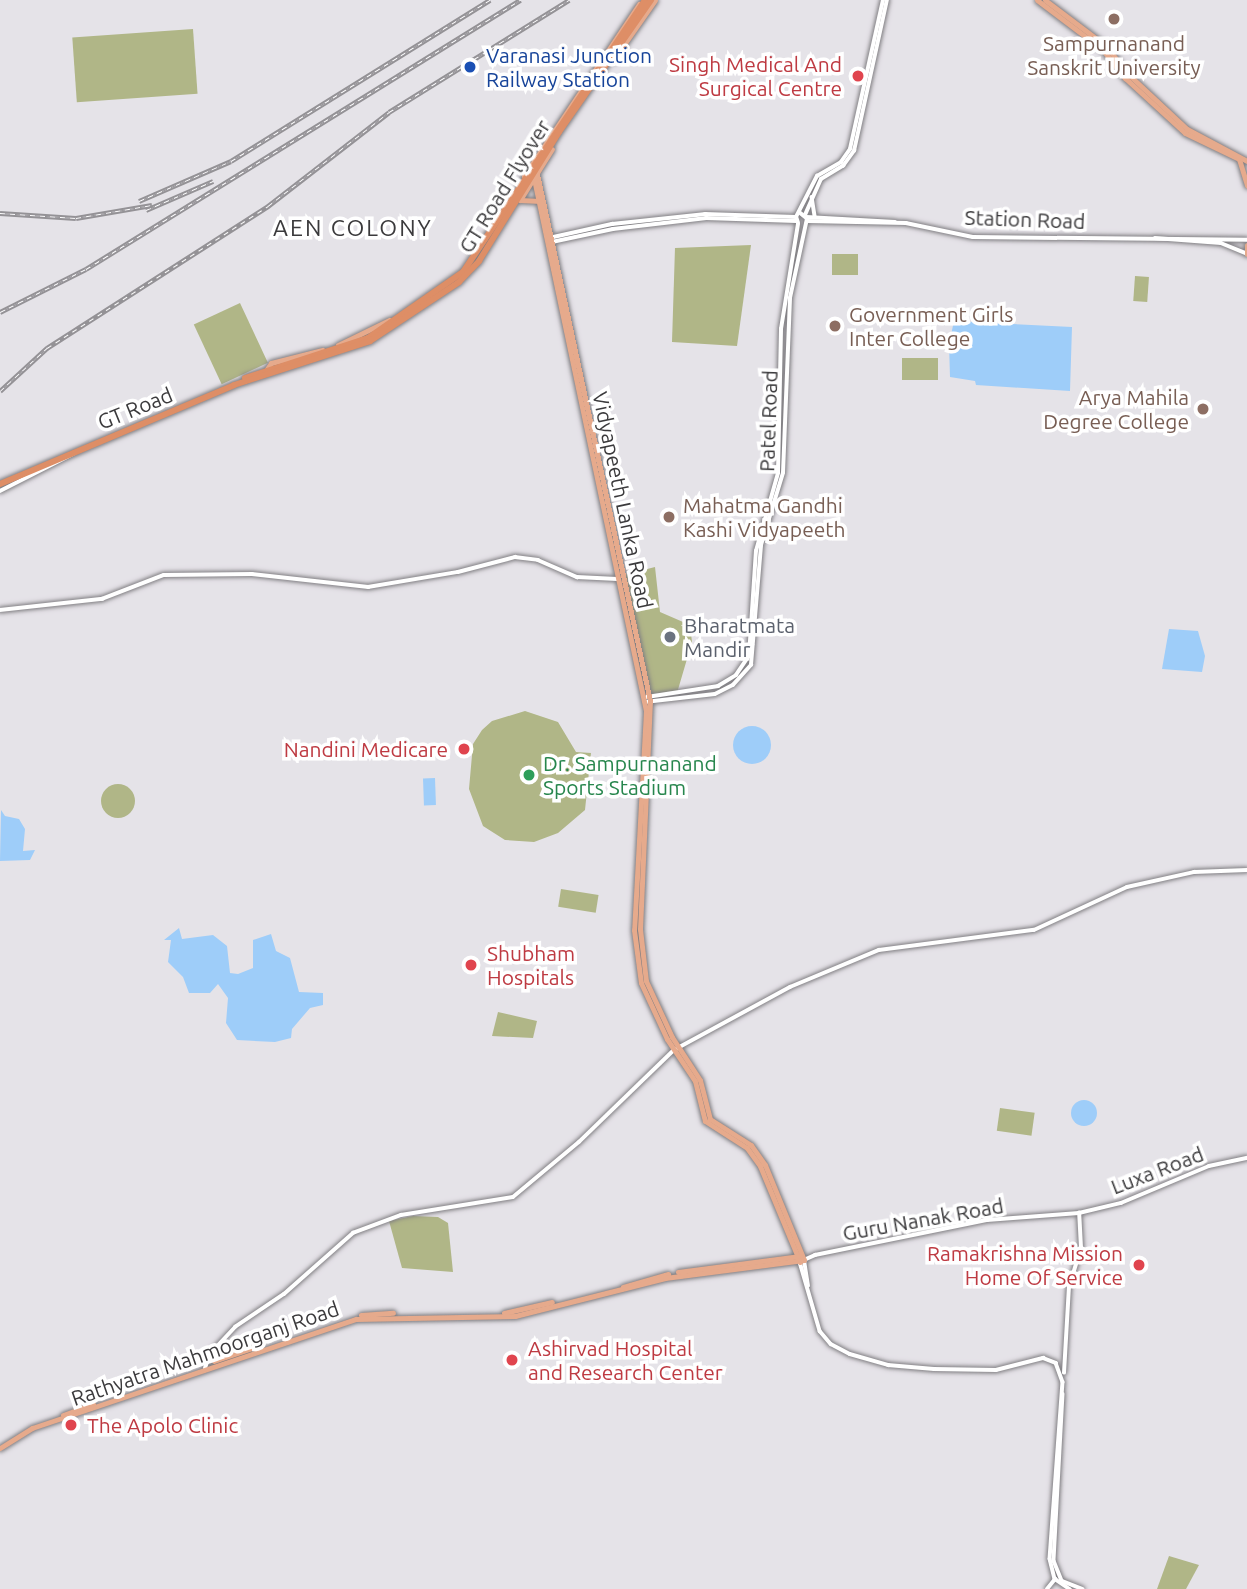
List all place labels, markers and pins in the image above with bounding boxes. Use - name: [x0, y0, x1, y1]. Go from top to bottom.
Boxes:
- marker: Sampurnanand Sanskrit University: [1106, 11, 1122, 27]
- place label: Sampurnanand Sanskrit University: [1027, 30, 1201, 80]
- place label: Varanasi Junction Railway Station: [486, 42, 652, 92]
- place label: Singh Medical And Surgical Centre: [669, 51, 842, 101]
- marker: Varanasi Junction Railway Station: [460, 57, 480, 77]
- marker: Singh Medical And Surgical Centre: [848, 66, 868, 86]
- place label: Government Girls Inter College: [849, 301, 1013, 351]
- marker: Government Girls Inter College: [827, 318, 843, 334]
- place label: Arya Mahila Degree College: [1043, 384, 1189, 434]
- marker: Arya Mahila Degree College: [1195, 401, 1211, 417]
- place label: Mahatma Gandhi Kashi Vidyapeeth: [683, 492, 846, 542]
- marker: Mahatma Gandhi Kashi Vidyapeeth: [661, 509, 677, 525]
- place label: Bharatmata Mandir: [684, 612, 795, 662]
- marker: Bharatmata Mandir: [662, 629, 678, 645]
- place label: Nandini Medicare: [284, 736, 448, 762]
- marker: Nandini Medicare: [454, 739, 474, 759]
- place label: Dr. Sampurnanand Sports Stadium: [543, 750, 717, 800]
- marker: Dr. Sampurnanand Sports Stadium: [521, 767, 537, 783]
- place label: Shubham Hospitals: [487, 940, 575, 990]
- marker: Shubham Hospitals: [461, 955, 481, 975]
- place label: Ramakrishna Mission Home Of Service: [927, 1240, 1123, 1290]
- marker: Ramakrishna Mission Home Of Service: [1129, 1255, 1149, 1275]
- place label: Ashirvad Hospital and Research Center: [528, 1335, 723, 1385]
- marker: Ashirvad Hospital and Research Center: [502, 1350, 522, 1370]
- place label: The Apolo Clinic: [87, 1412, 238, 1438]
- marker: The Apolo Clinic: [61, 1415, 81, 1435]

